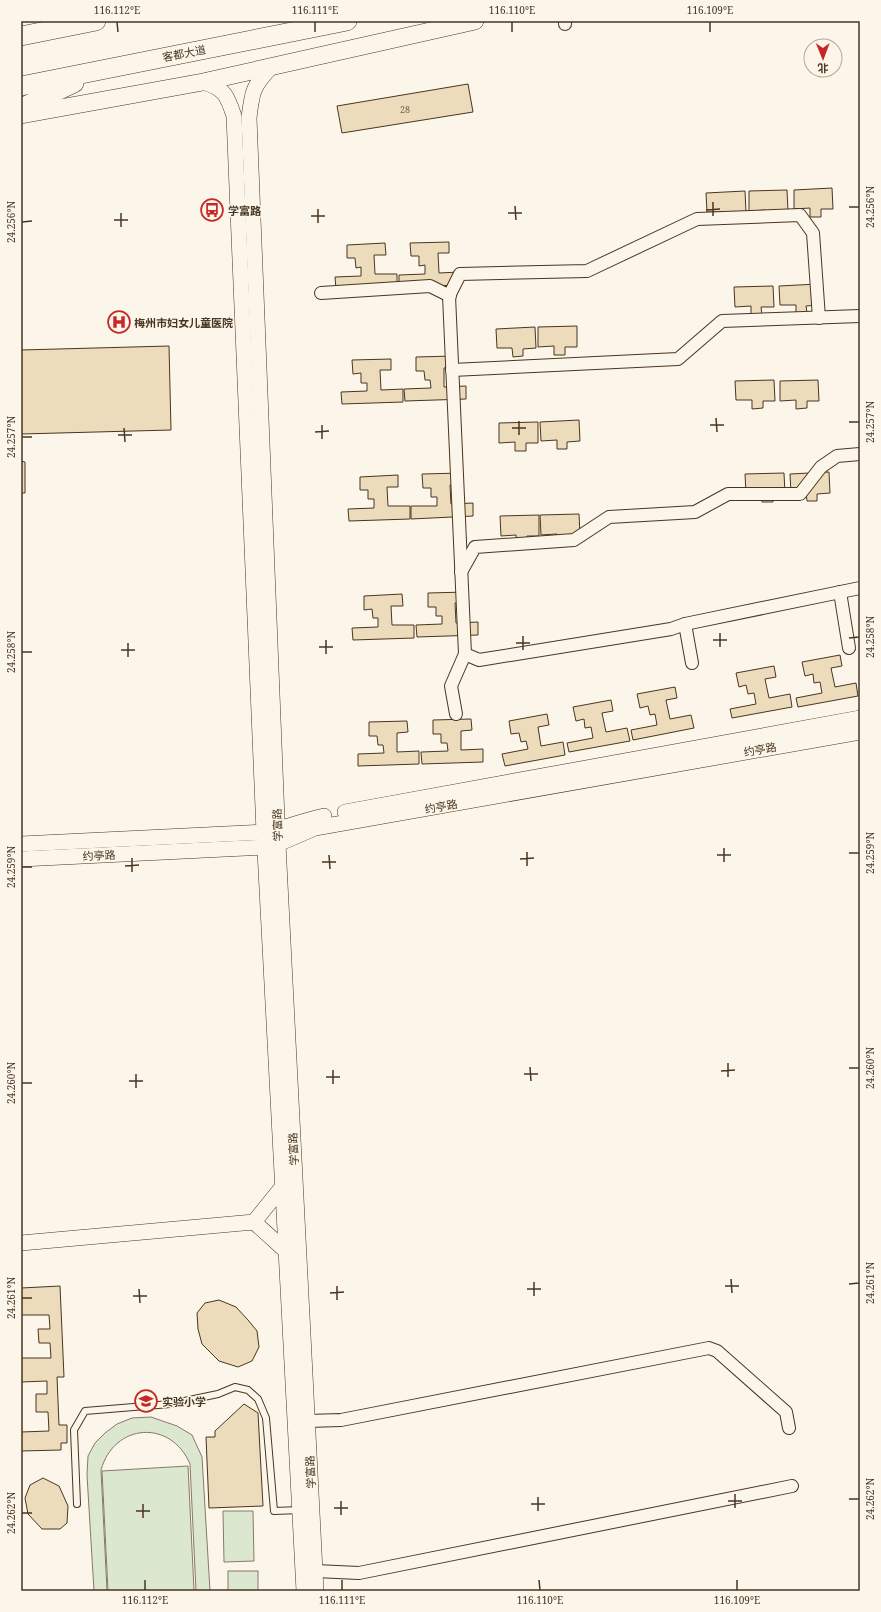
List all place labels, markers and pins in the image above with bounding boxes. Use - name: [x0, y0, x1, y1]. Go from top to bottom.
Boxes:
- bus stop icon: 学富路: [199, 197, 225, 223]
- place label: 学富路: [228, 203, 262, 218]
- hospital icon: 梅州市妇女儿童医院: [106, 309, 132, 335]
- place label: 梅州市妇女儿童医院: [134, 315, 233, 330]
- school or university icon: 实验小学: [133, 1388, 159, 1414]
- place label: 实验小学: [162, 1394, 206, 1409]

